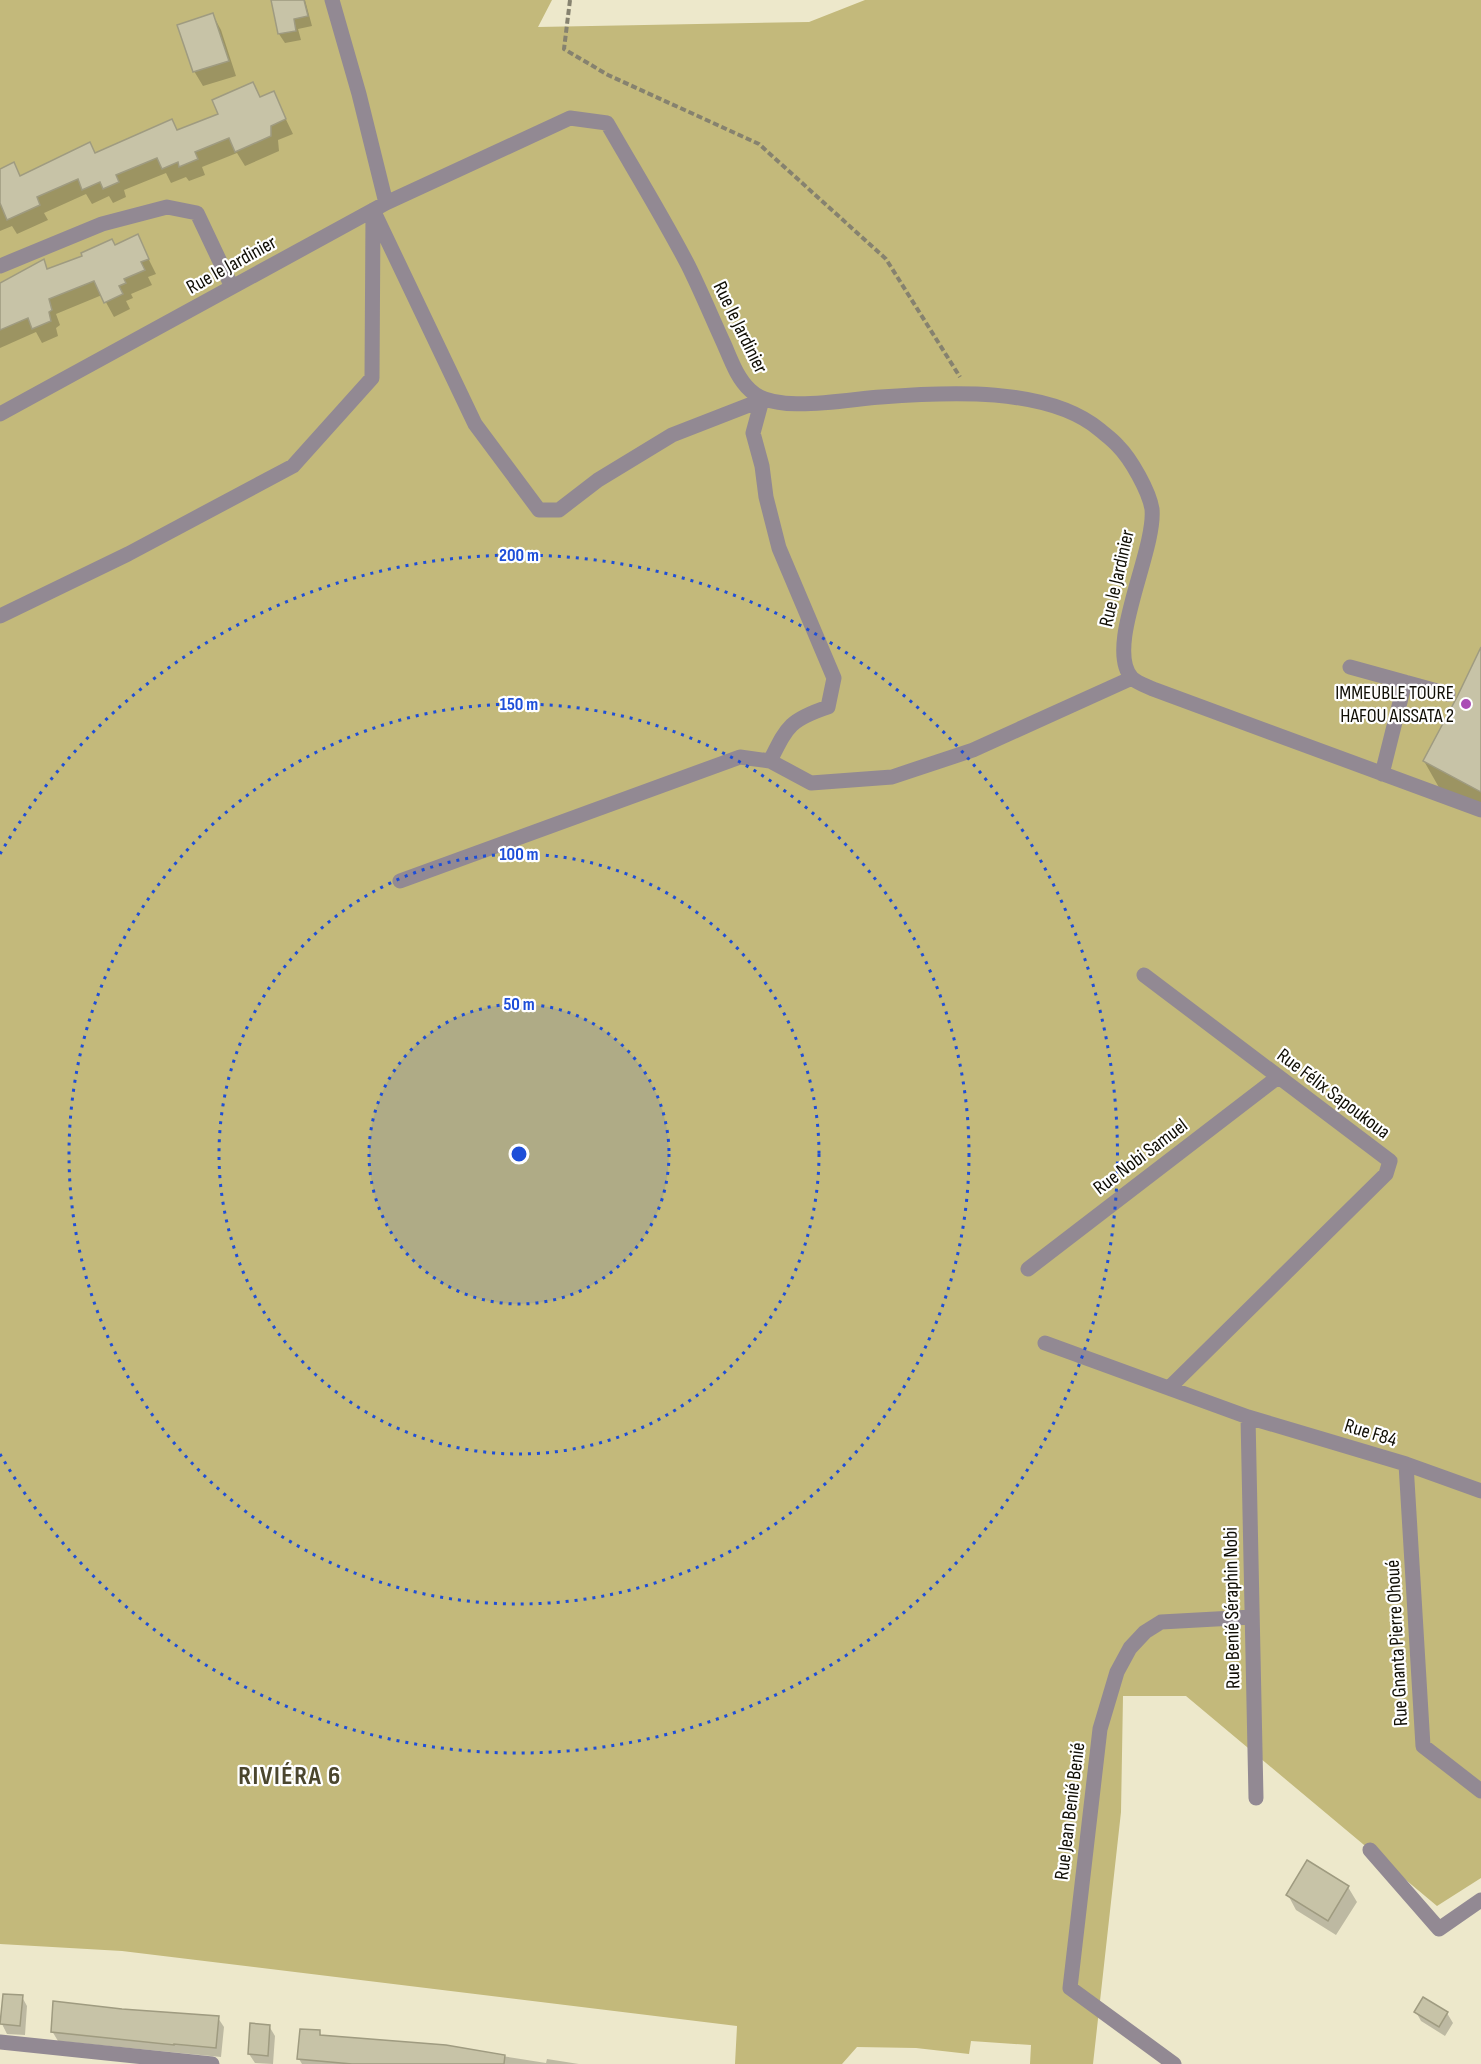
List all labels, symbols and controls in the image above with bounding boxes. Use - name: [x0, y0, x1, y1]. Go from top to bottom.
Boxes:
- street label: Rue le Jardinier: [182, 230, 281, 299]
- street label: Rue le Jardinier: [708, 278, 773, 377]
- street label: Rue le Jardinier: [1094, 527, 1140, 629]
- text: 200 m: [499, 545, 539, 566]
- place label: IMMEUBLE TOURE HAFOU AISSATA 2: [1335, 681, 1454, 728]
- text: 150 m: [500, 694, 538, 715]
- marker: IMMEUBLE TOURE HAFOU AISSATA 2: [1459, 697, 1473, 711]
- text: 100 m: [500, 844, 539, 865]
- text: 50 m: [503, 994, 535, 1015]
- street label: Rue Félix Sapoukoua: [1272, 1043, 1395, 1144]
- street label: Rue Nobi Samuel: [1089, 1114, 1192, 1200]
- centre of rings: [509, 1144, 529, 1164]
- street label: Rue F84: [1342, 1414, 1400, 1452]
- street label: Rue Benié Séraphin Nobi: [1219, 1527, 1245, 1689]
- street label: Rue Gnanta Pierre Ohoué: [1381, 1559, 1413, 1727]
- street label: Rue Jean Benié Benié: [1050, 1741, 1090, 1881]
- district label: RIVIÉRA 6: [238, 1761, 342, 1792]

